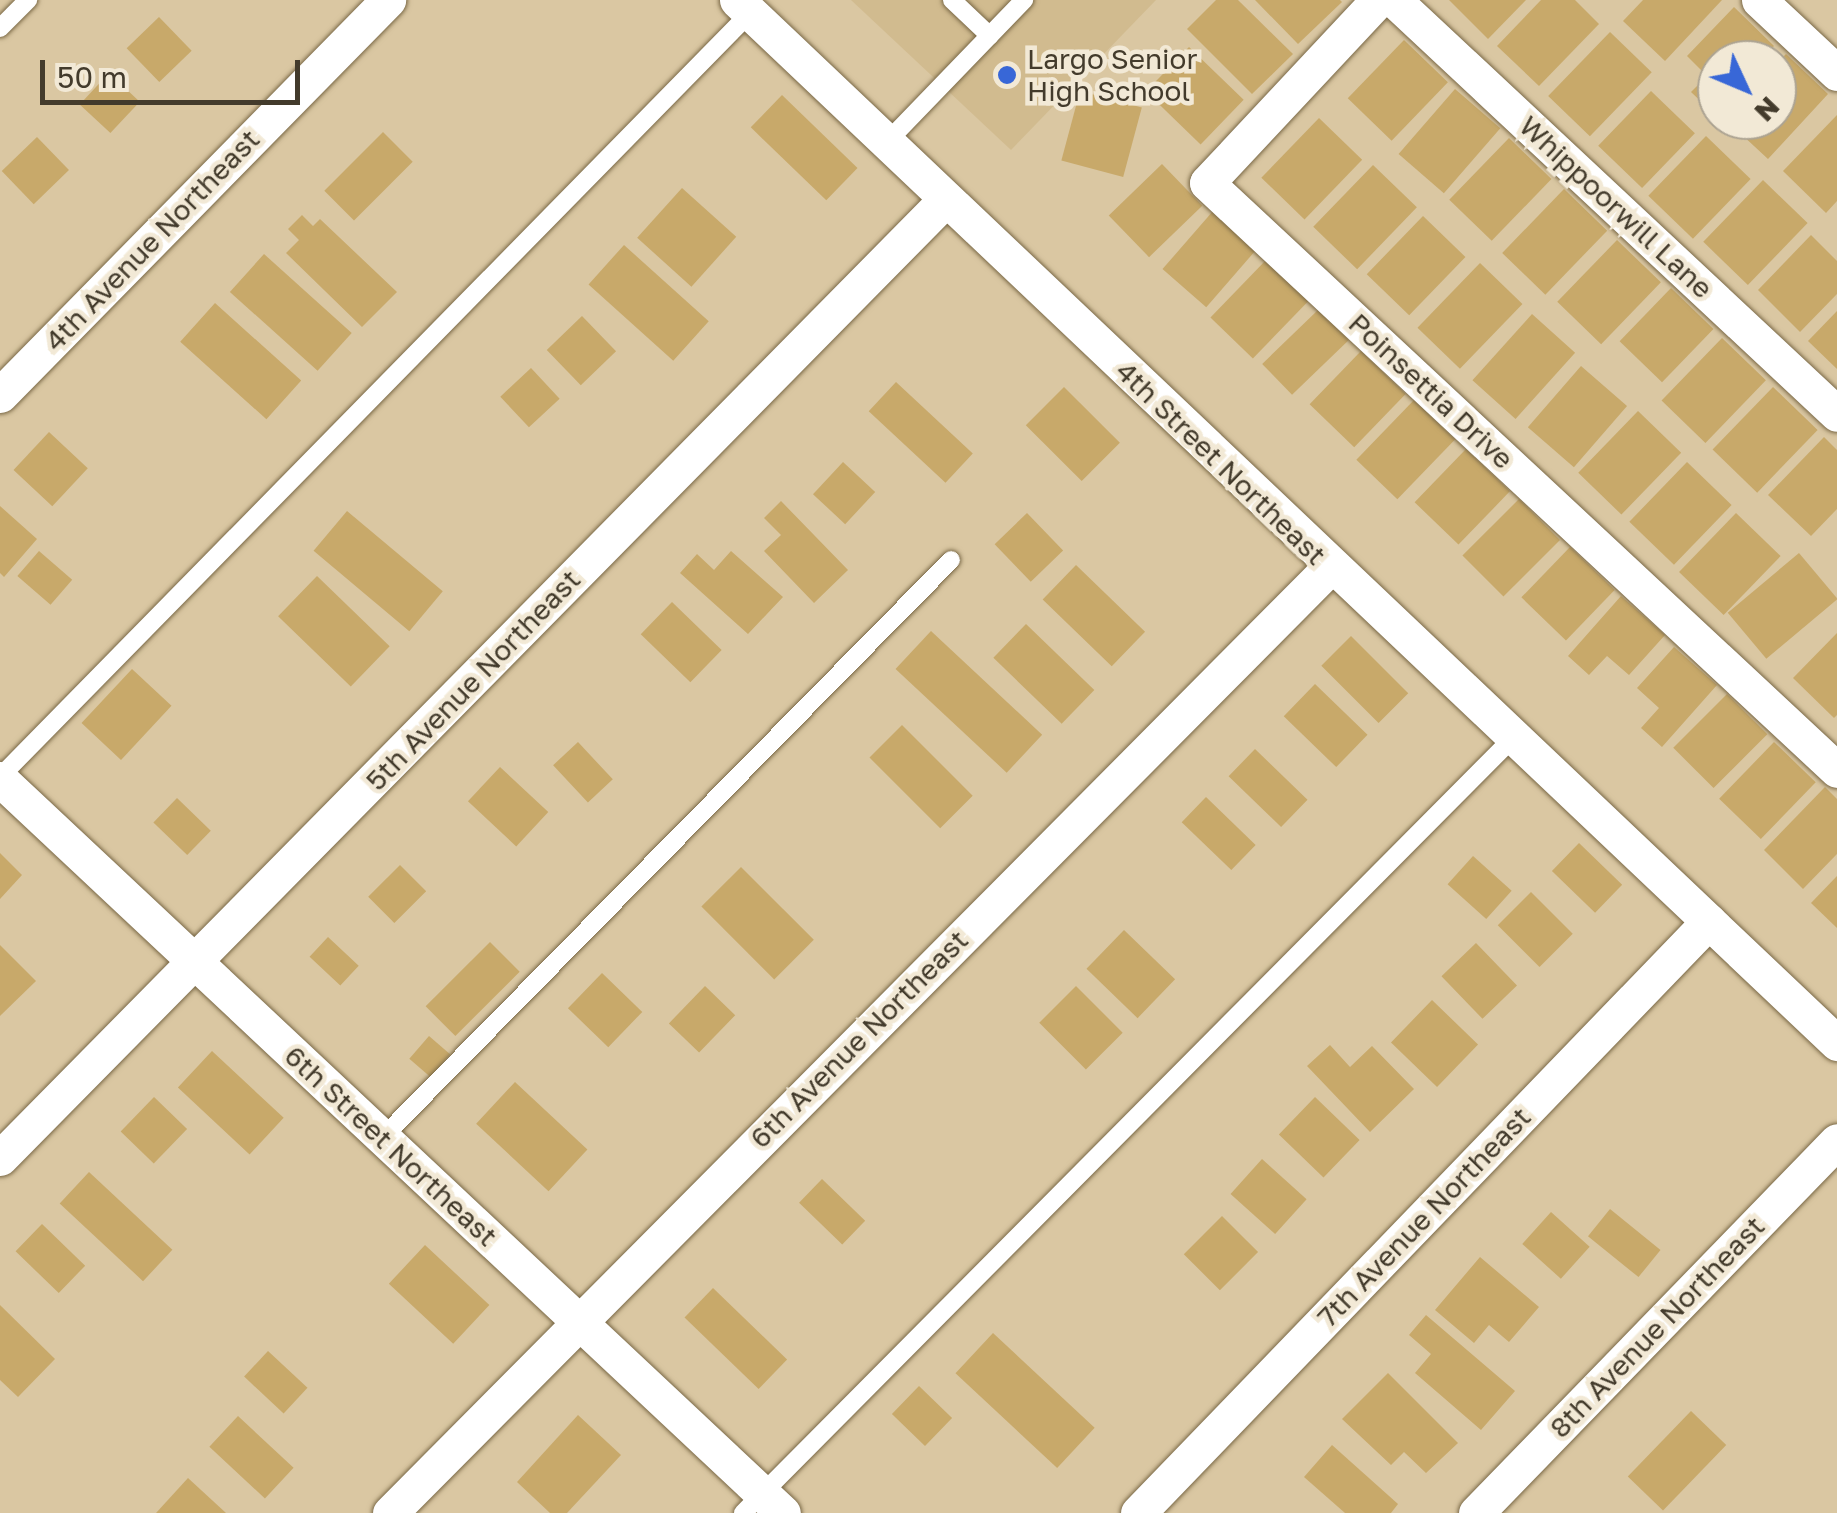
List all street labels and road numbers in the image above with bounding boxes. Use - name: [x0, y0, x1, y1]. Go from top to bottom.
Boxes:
- street label: Whippoorwill Lane: [1512, 109, 1720, 305]
- street label: 4th Avenue Northeast: [38, 122, 266, 358]
- street label: Poinsettia Drive: [1342, 306, 1520, 476]
- street label: 4th Street Northeast: [1109, 354, 1333, 572]
- street label: 5th Avenue Northeast: [359, 563, 587, 797]
- street label: 6th Avenue Northeast: [743, 923, 975, 1155]
- street label: 6th Street Northeast: [278, 1039, 504, 1253]
- street label: 7th Avenue Northeast: [1310, 1100, 1538, 1334]
- street label: 8th Avenue Northeast: [1543, 1209, 1771, 1445]

